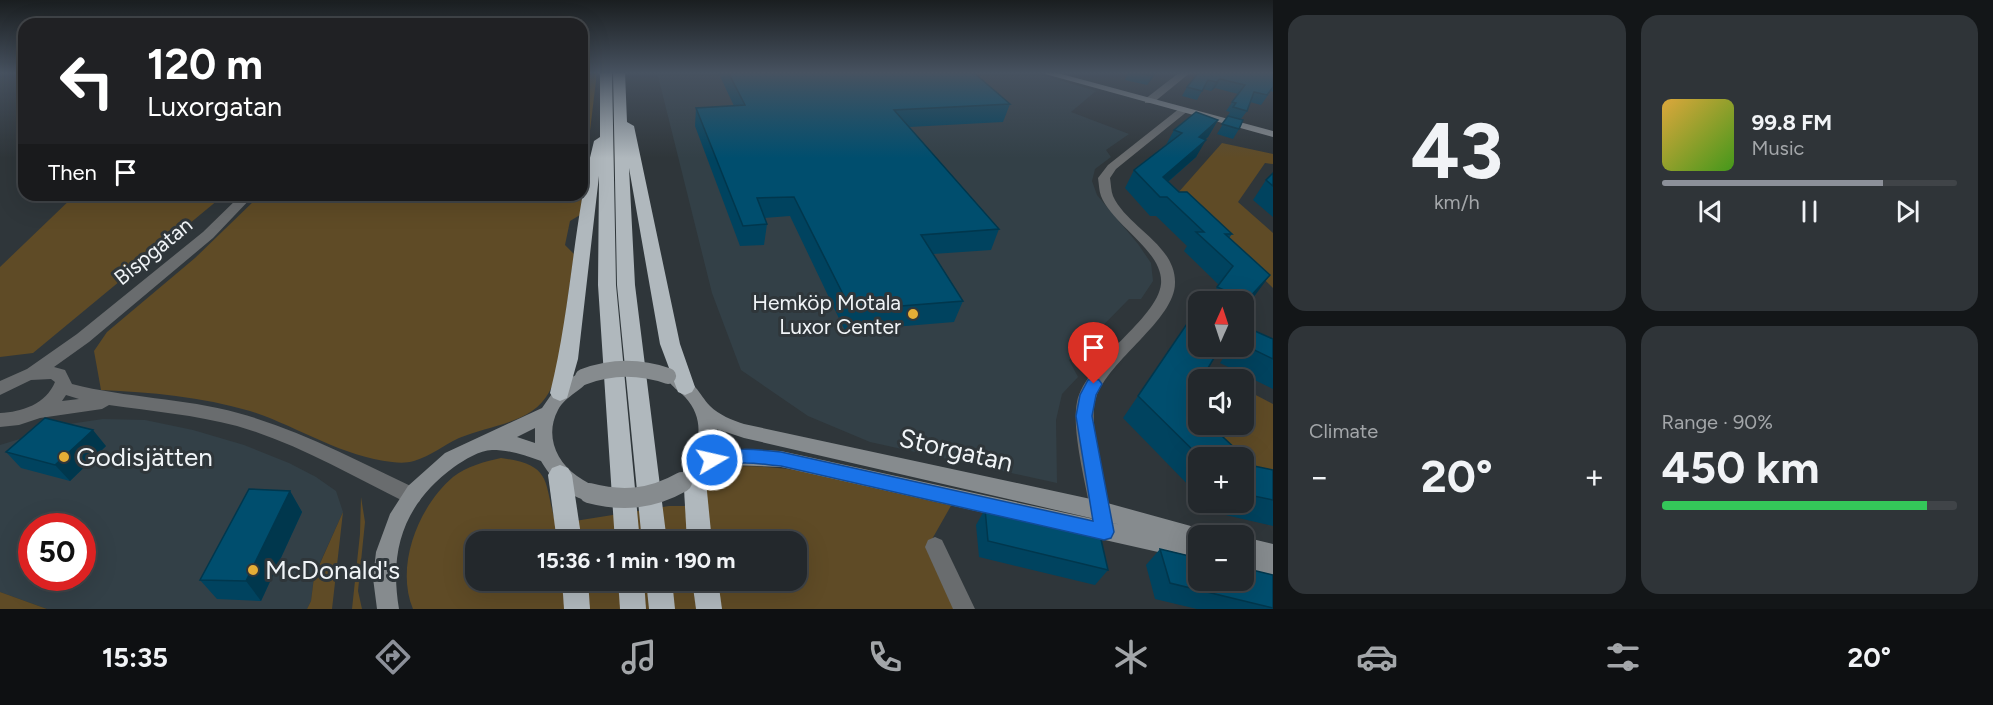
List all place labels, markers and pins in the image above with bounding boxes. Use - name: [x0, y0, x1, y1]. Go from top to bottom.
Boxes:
- place label: Hemköp Motala Luxor Center: [752, 290, 901, 339]
- marker: Hemköp Motala Luxor Center: [906, 307, 920, 321]
- pin: [1068, 322, 1119, 384]
- place label: Godisjätten: [76, 441, 213, 473]
- marker: Godisjätten: [57, 450, 71, 464]
- place label: McDonald's: [265, 554, 400, 586]
- marker: McDonald's: [246, 563, 260, 577]

